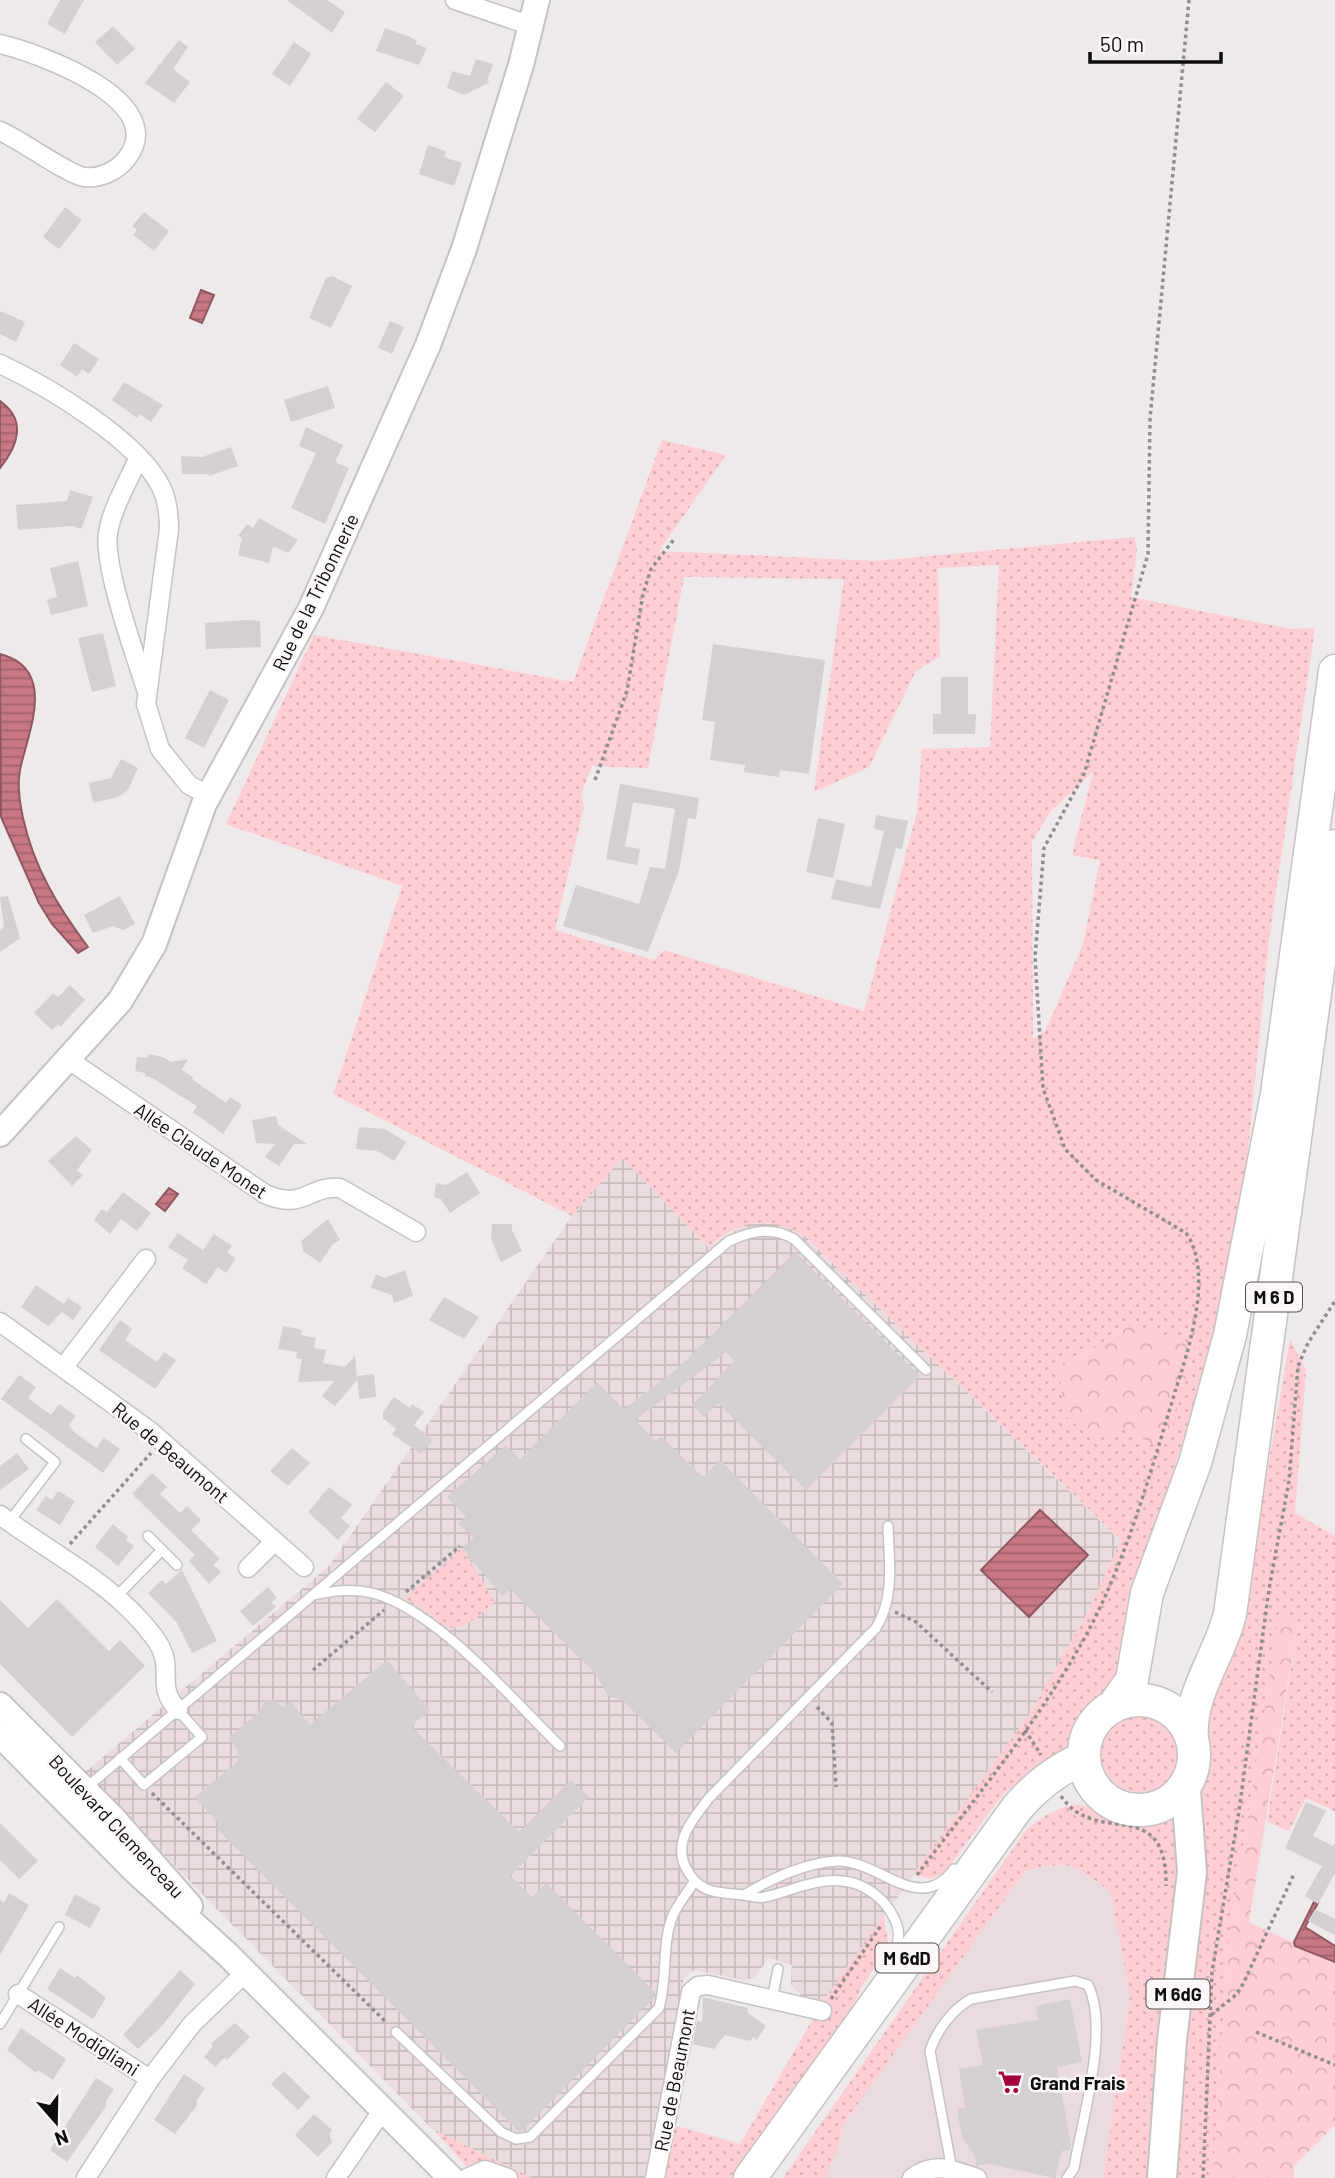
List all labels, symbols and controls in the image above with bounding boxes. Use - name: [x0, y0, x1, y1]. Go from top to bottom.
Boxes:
- scale bar: [1090, 21, 1221, 65]
- text: 50 m: [1100, 31, 1144, 56]
- street label: Rue de la Tribonnerie: [267, 509, 363, 675]
- street label: Allée Claude Monet: [130, 1097, 272, 1203]
- road number: M 6 D: [1246, 1282, 1302, 1312]
- street label: Rue de Beaumont: [108, 1397, 234, 1507]
- street label: Boulevard Clemenceau: [45, 1749, 189, 1903]
- road number: M 6dD: [876, 1944, 939, 1972]
- road number: M 6dG: [1146, 1980, 1210, 2008]
- street label: Allée Modigliani: [24, 1992, 144, 2080]
- street label: Rue de Beaumont: [649, 2007, 699, 2153]
- supermarket icon: Grand Frais: [996, 2068, 1024, 2096]
- place label: Grand Frais: [1030, 2071, 1125, 2094]
- north arrow: [21, 2087, 91, 2157]
- text: N: [52, 2125, 72, 2151]

